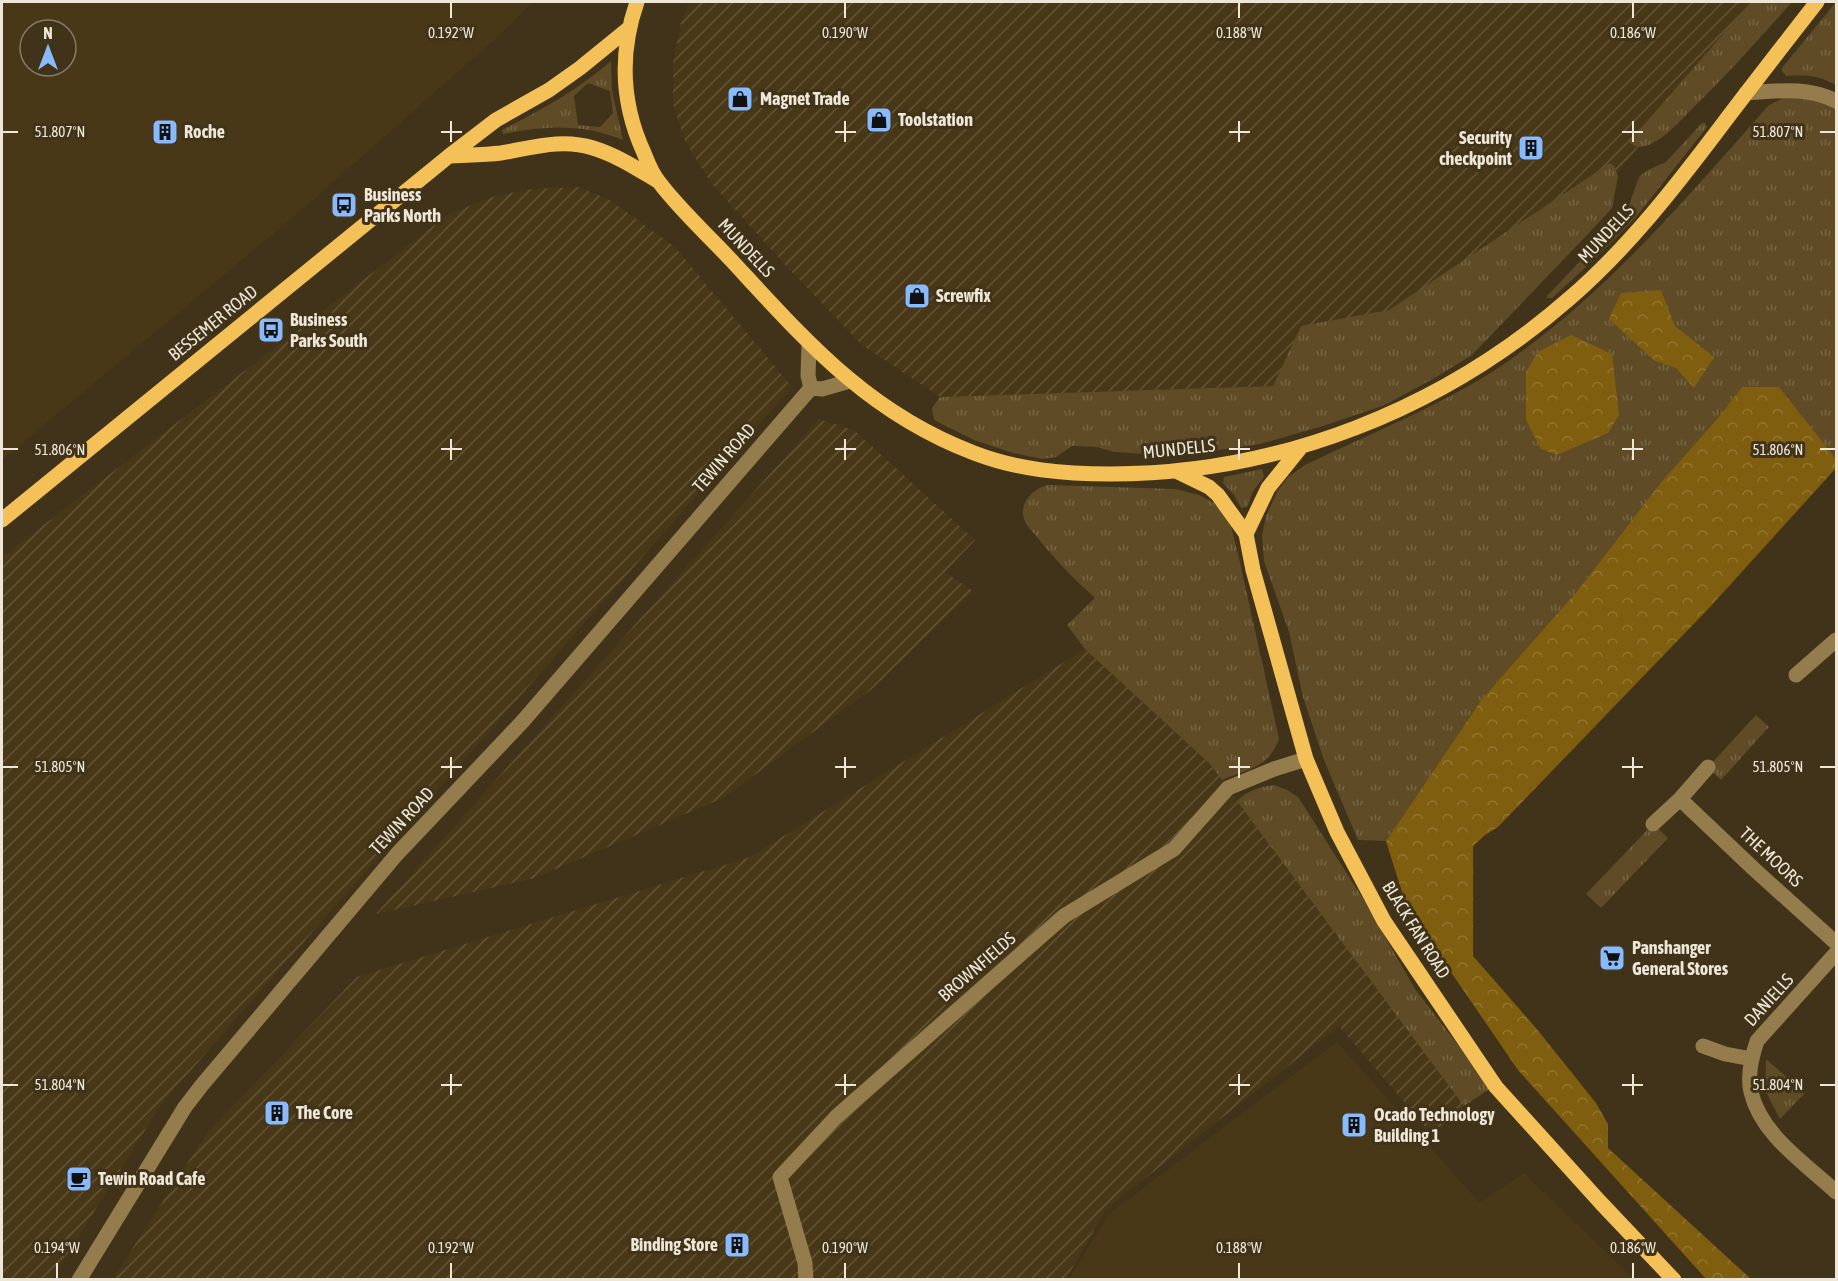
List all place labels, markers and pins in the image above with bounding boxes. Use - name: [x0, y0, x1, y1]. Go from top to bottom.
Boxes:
- shop icon: Magnet Trade: [725, 84, 755, 114]
- place label: Magnet Trade: [760, 88, 850, 109]
- shop icon: Toolstation: [864, 105, 894, 135]
- place label: Toolstation: [898, 109, 973, 130]
- building icon: Roche: [150, 117, 180, 147]
- place label: Roche: [184, 121, 225, 142]
- place label: Security checkpoint: [1439, 127, 1513, 169]
- building icon: Security checkpoint: [1516, 133, 1546, 163]
- place label: Business Parks North: [364, 184, 441, 226]
- bus stop icon: Business Parks North: [329, 190, 359, 220]
- shop icon: Screwfix: [902, 281, 932, 311]
- place label: Screwfix: [936, 285, 991, 306]
- place label: Business Parks South: [290, 309, 368, 351]
- bus stop icon: Business Parks South: [256, 315, 286, 345]
- place label: Panshanger General Stores: [1632, 937, 1729, 979]
- supermarket icon: Panshanger General Stores: [1597, 943, 1627, 973]
- building icon: The Core: [262, 1098, 292, 1128]
- place label: The Core: [296, 1102, 353, 1123]
- place label: Ocado Technology Building 1: [1374, 1104, 1495, 1146]
- building icon: Ocado Technology Building 1: [1339, 1110, 1369, 1140]
- cafe icon: Tewin Road Cafe: [64, 1164, 94, 1194]
- place label: Tewin Road Cafe: [98, 1168, 205, 1189]
- building icon: Binding Store: [722, 1230, 752, 1260]
- place label: Binding Store: [630, 1234, 718, 1255]

